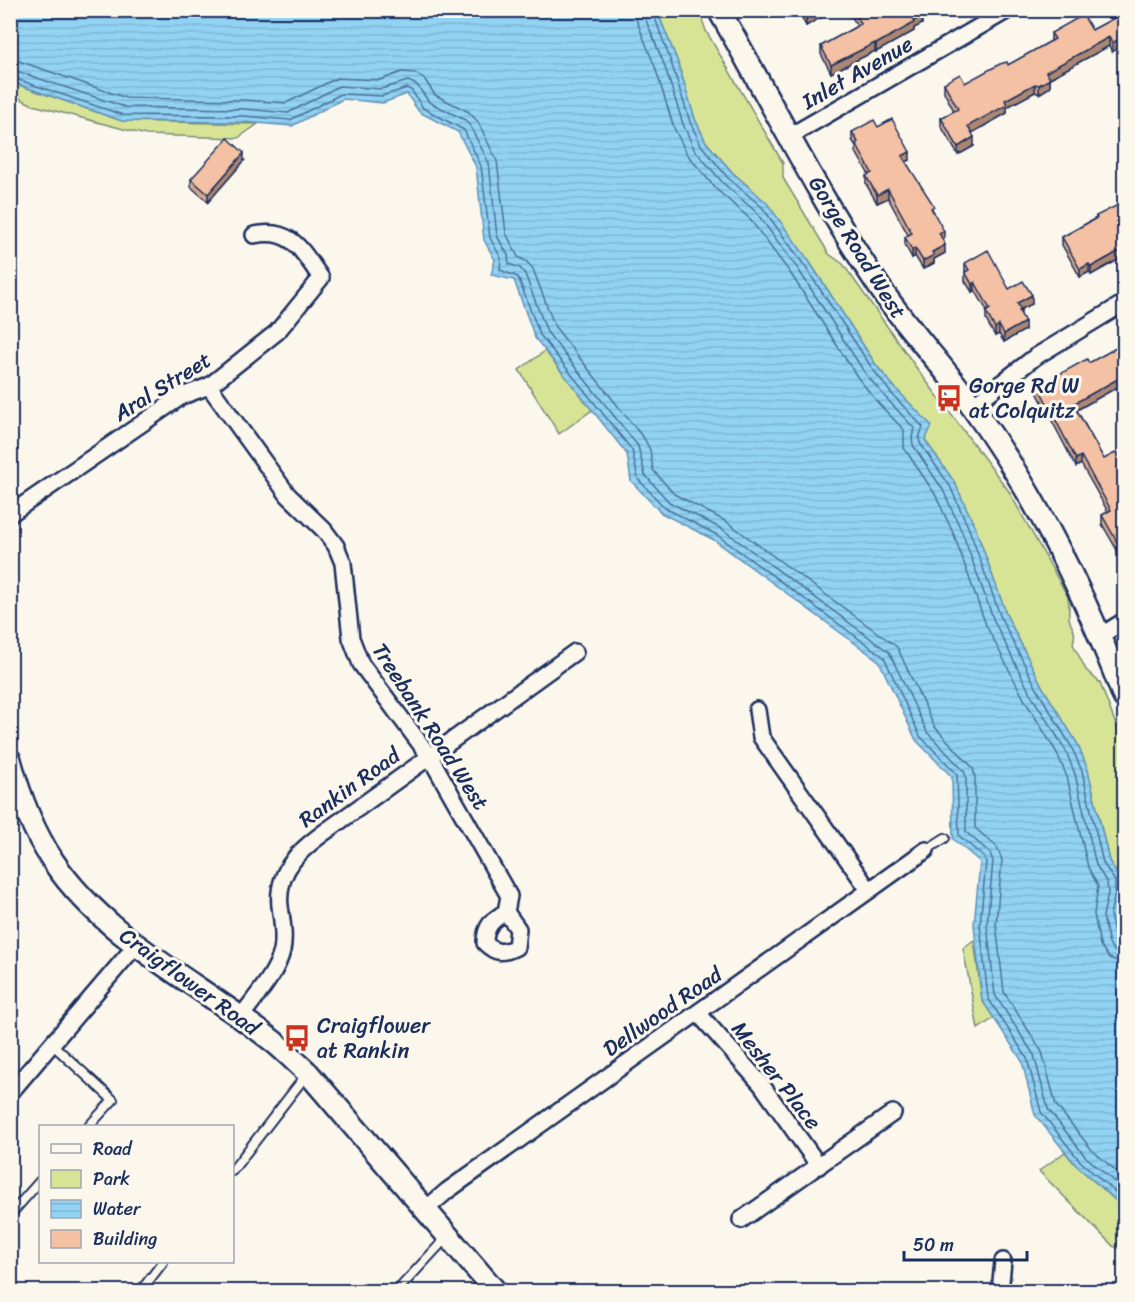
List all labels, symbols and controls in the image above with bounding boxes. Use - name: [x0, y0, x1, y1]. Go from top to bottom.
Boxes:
- street label: Inlet Avenue: [793, 25, 920, 121]
- street label: Gorge Road West: [798, 168, 918, 327]
- street label: Aral Street: [105, 341, 219, 433]
- place label: Gorge Rd W at Colquitz: [969, 366, 1080, 430]
- bus stop icon: Gorge Rd W at Colquitz: [934, 383, 964, 413]
- street label: Treebank Road West: [362, 635, 500, 818]
- street label: Rankin Road: [290, 736, 410, 838]
- street label: Craigflower Road: [111, 917, 269, 1047]
- street label: Dellwood Road: [594, 955, 731, 1067]
- place label: Craigflower at Rankin: [317, 1006, 431, 1070]
- street label: Mesher Place: [721, 1012, 832, 1139]
- bus stop icon: Craigflower at Rankin: [282, 1023, 312, 1053]
- legend: [39, 1125, 234, 1263]
- text: Road: [93, 1133, 133, 1165]
- text: Park: [93, 1163, 130, 1195]
- text: Water: [93, 1193, 142, 1225]
- text: Building: [93, 1223, 157, 1255]
- scale bar: [904, 1224, 1027, 1262]
- text: 50 m: [913, 1229, 954, 1261]

